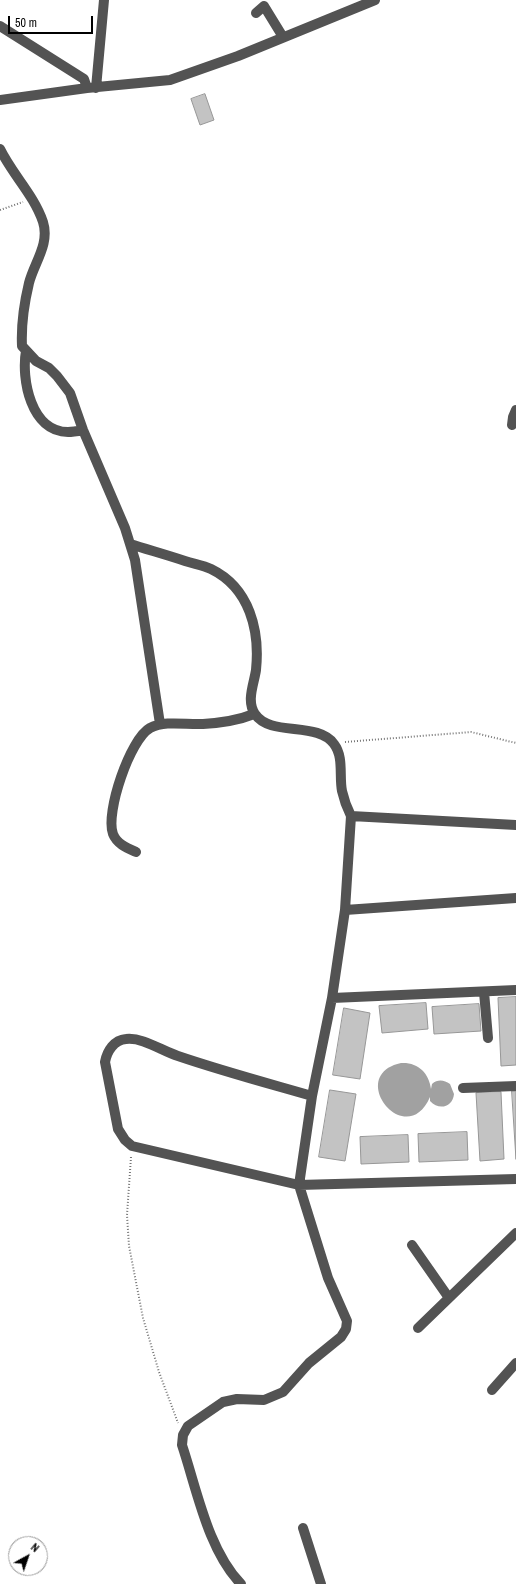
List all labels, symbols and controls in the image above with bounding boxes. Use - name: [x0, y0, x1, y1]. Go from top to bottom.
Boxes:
- scale bar: [10, 8, 95, 34]
- text: 50 m: [15, 15, 37, 31]
- north arrow: [8, 1536, 48, 1576]
- text: N: [28, 1540, 42, 1555]

